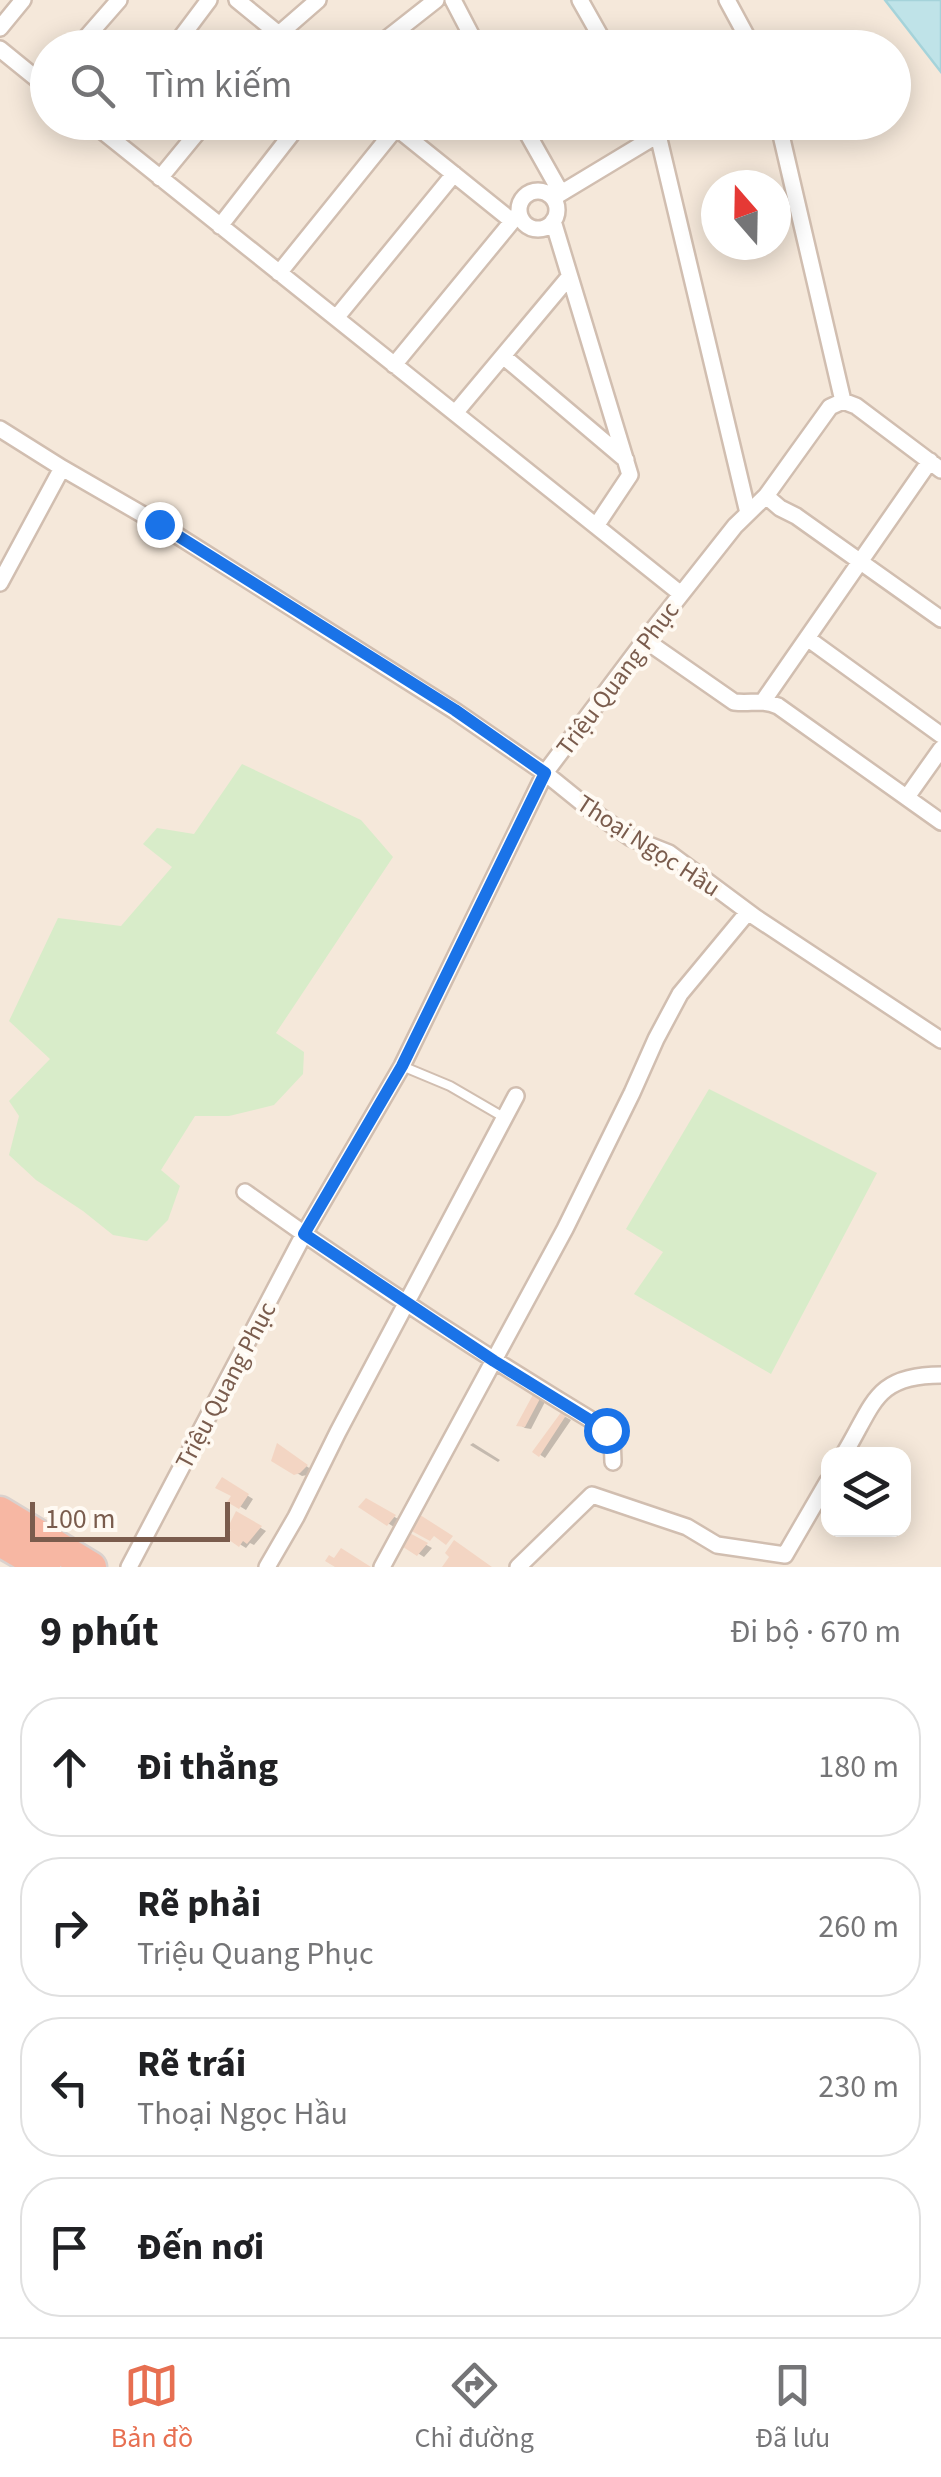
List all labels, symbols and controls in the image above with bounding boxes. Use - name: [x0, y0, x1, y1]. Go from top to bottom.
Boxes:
- search box: [30, 30, 911, 140]
- icon: search: [65, 58, 120, 113]
- text: Tìm kiếm: [145, 58, 292, 112]
- north arrow: [701, 170, 791, 260]
- route end: [137, 502, 183, 548]
- street label: Triệu Quang Phục: [548, 594, 688, 763]
- street label: Thoại Ngọc Hầu: [570, 786, 727, 906]
- street label: Triệu Quang Phục: [167, 1295, 285, 1476]
- route start: [584, 1408, 630, 1454]
- map controls: [821, 1447, 911, 1537]
- button: layers: [821, 1447, 911, 1537]
- scale bar: [30, 1497, 230, 1542]
- text: 100 m: [45, 1499, 116, 1539]
- text: 9 phút: [40, 1602, 159, 1662]
- text: Đi bộ · 670 m: [730, 1609, 901, 1655]
- icon: ahead: [42, 1740, 97, 1795]
- text: Đi thẳng: [137, 1740, 278, 1794]
- text: 180 m: [818, 1744, 899, 1790]
- text: Rẽ phải: [137, 1877, 261, 1931]
- icon: right: [42, 1900, 97, 1955]
- text: 260 m: [818, 1904, 899, 1950]
- text: Triệu Quang Phục: [137, 1931, 374, 1977]
- text: Rẽ trái: [137, 2037, 246, 2091]
- icon: left: [42, 2060, 97, 2115]
- text: 230 m: [818, 2064, 899, 2110]
- text: Thoại Ngọc Hầu: [137, 2091, 348, 2137]
- icon: arrive: [42, 2220, 97, 2275]
- text: Đến nơi: [137, 2220, 264, 2274]
- tab: Bản đồ: [111, 2358, 193, 2458]
- tab: Chỉ đường: [414, 2358, 534, 2458]
- tab: Đã lưu: [755, 2358, 830, 2458]

